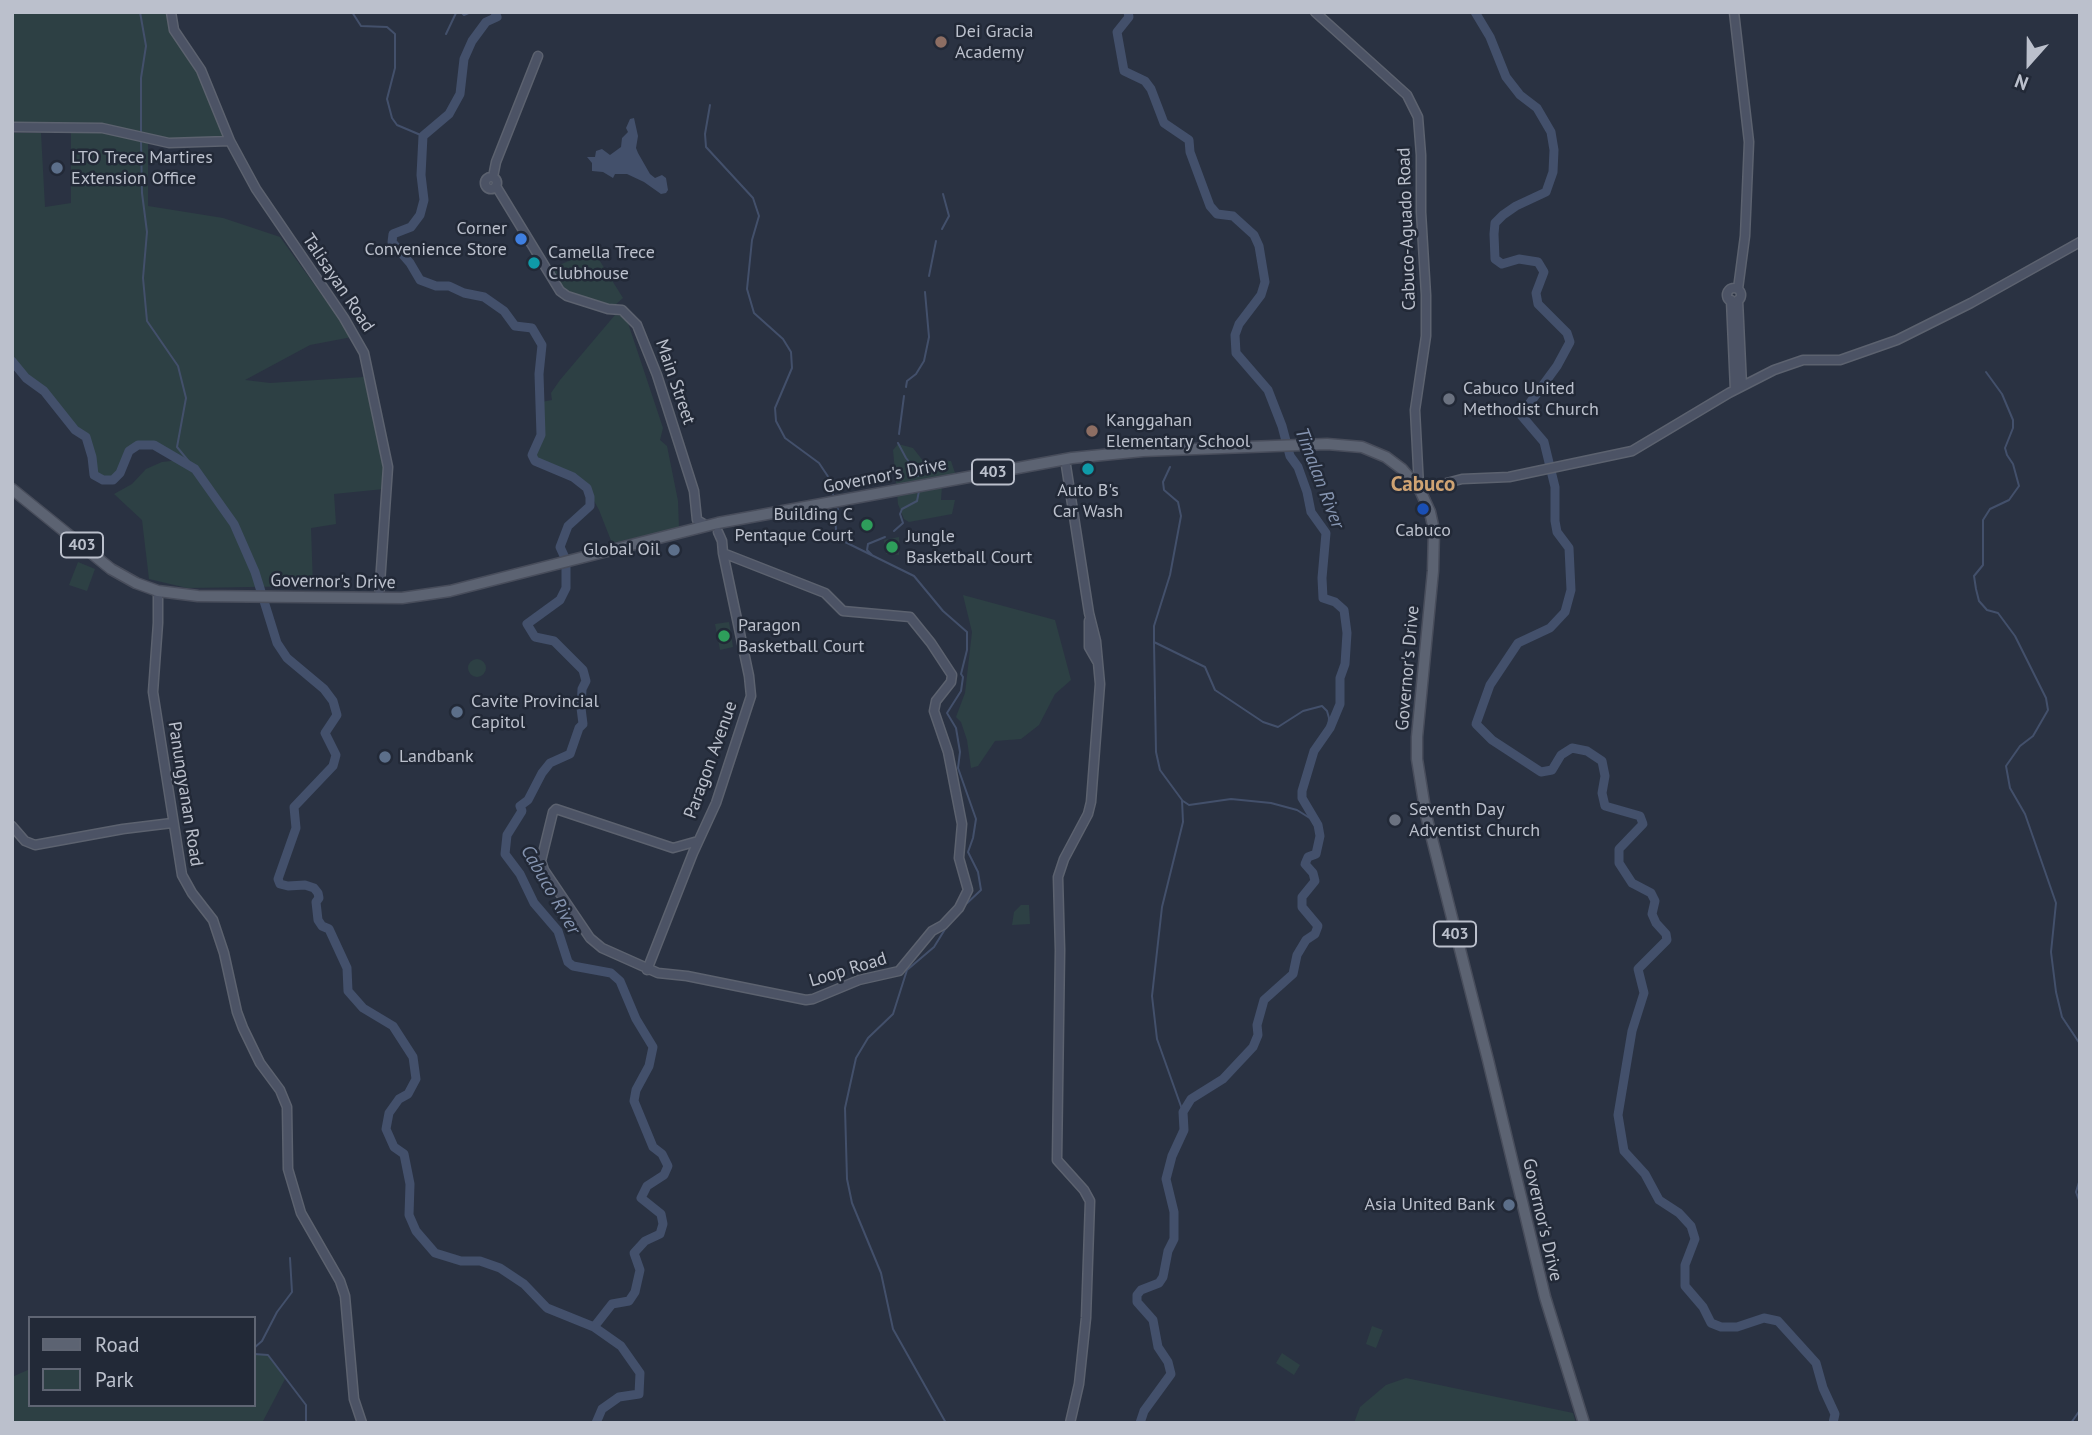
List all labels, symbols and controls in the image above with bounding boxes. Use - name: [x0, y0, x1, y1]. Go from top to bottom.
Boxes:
- place label: Dei Gracia Academy: [955, 21, 1033, 64]
- north arrow: [1994, 28, 2064, 98]
- marker: Dei Gracia Academy: [933, 34, 949, 50]
- text: N: [2011, 69, 2032, 96]
- place label: LTO Trece Martires Extension Office: [71, 147, 213, 190]
- street label: Cabuco-Aguado Road: [1393, 147, 1421, 311]
- marker: LTO Trece Martires Extension Office: [49, 160, 65, 176]
- place label: Corner Convenience Store: [365, 218, 507, 260]
- street label: Talisayan Road: [297, 230, 379, 336]
- marker: Corner Convenience Store: [513, 231, 529, 247]
- place label: Camella Trece Clubhouse: [548, 242, 655, 284]
- marker: Camella Trece Clubhouse: [526, 255, 542, 271]
- street label: Main Street: [650, 337, 700, 427]
- place label: Cabuco United Methodist Church: [1463, 378, 1599, 420]
- marker: Cabuco United Methodist Church: [1441, 391, 1457, 407]
- place label: Kanggahan Elementary School: [1106, 410, 1250, 452]
- marker: Kanggahan Elementary School: [1084, 423, 1100, 439]
- water label: Timalan River: [1289, 424, 1349, 532]
- street label: Governor's Drive: [821, 453, 949, 499]
- road number: 403: [972, 460, 1014, 485]
- marker: Auto B's Car Wash: [1080, 461, 1096, 477]
- district label: Cabuco: [1391, 472, 1455, 498]
- place label: Auto B's Car Wash: [1053, 480, 1123, 522]
- marker: Cabuco: [1415, 501, 1431, 517]
- place label: Building C Pentaque Court: [734, 504, 853, 546]
- marker: Building C Pentaque Court: [859, 517, 875, 533]
- place label: Cabuco: [1395, 520, 1451, 542]
- place label: Jungle Basketball Court: [906, 526, 1032, 568]
- road number: 403: [61, 532, 103, 558]
- place label: Global Oil: [583, 539, 660, 561]
- marker: Jungle Basketball Court: [884, 539, 900, 555]
- marker: Global Oil: [666, 542, 682, 558]
- street label: Governor's Drive: [270, 570, 396, 594]
- street label: Governor's Drive: [1392, 605, 1424, 731]
- place label: Paragon Basketball Court: [738, 615, 864, 658]
- marker: Paragon Basketball Court: [716, 628, 732, 644]
- place label: Cavite Provincial Capitol: [471, 691, 599, 734]
- street label: Paragon Avenue: [680, 698, 742, 822]
- marker: Cavite Provincial Capitol: [449, 704, 465, 720]
- street label: Panungyanan Road: [163, 720, 207, 868]
- place label: Landbank: [399, 746, 474, 768]
- marker: Landbank: [377, 749, 393, 765]
- place label: Seventh Day Adventist Church: [1409, 799, 1540, 842]
- marker: Seventh Day Adventist Church: [1387, 812, 1403, 828]
- water label: Cabuco River: [515, 841, 585, 939]
- road number: 403: [1434, 922, 1476, 946]
- street label: Loop Road: [806, 948, 890, 992]
- street label: Governor's Drive: [1517, 1157, 1567, 1283]
- place label: Asia United Bank: [1364, 1194, 1495, 1216]
- marker: Asia United Bank: [1501, 1197, 1517, 1213]
- legend: [28, 1316, 256, 1407]
- text: Road: [95, 1331, 139, 1358]
- text: Park: [95, 1366, 134, 1393]

